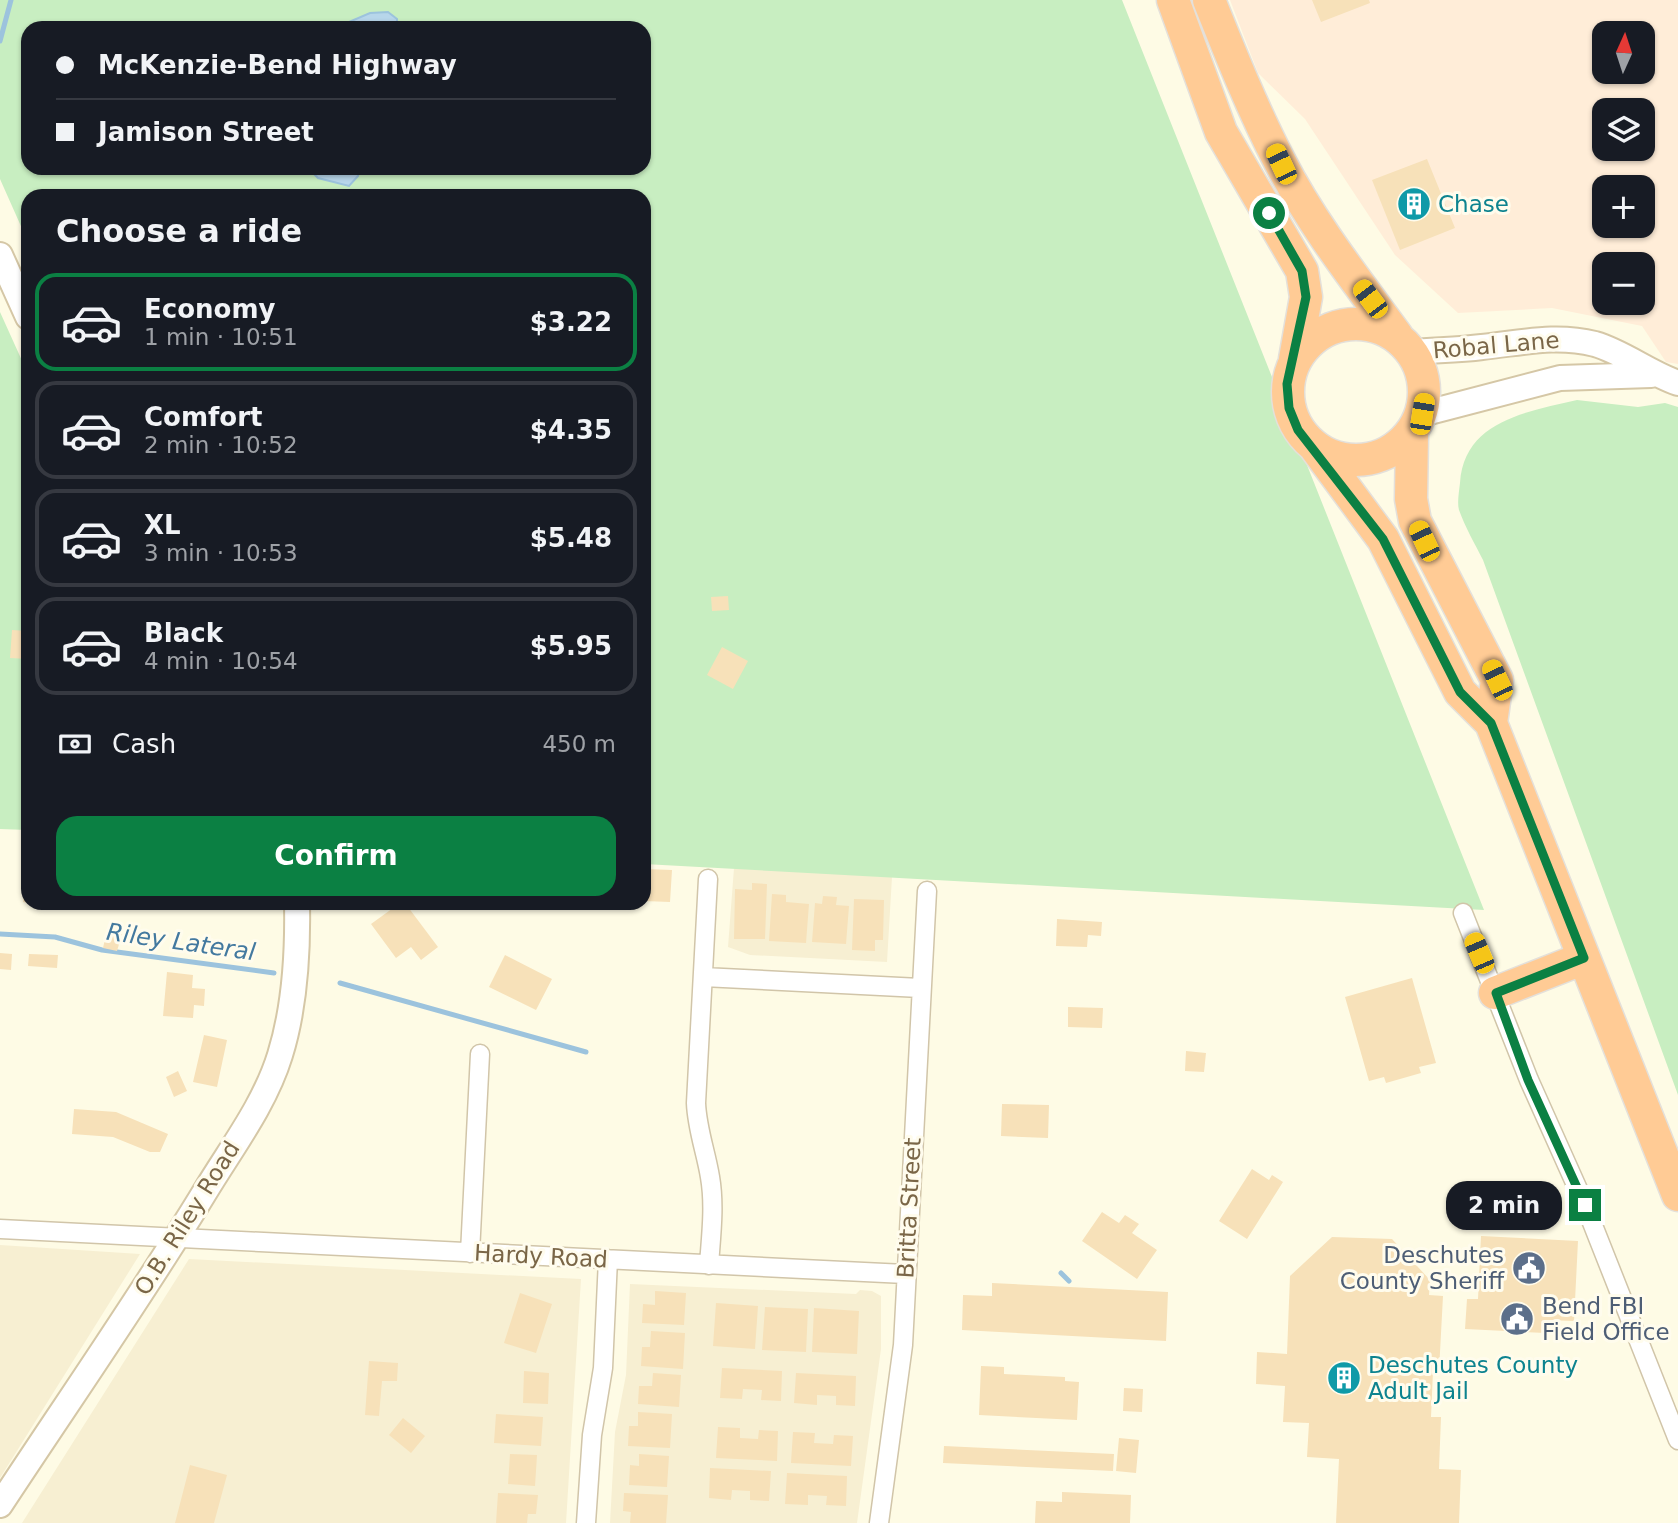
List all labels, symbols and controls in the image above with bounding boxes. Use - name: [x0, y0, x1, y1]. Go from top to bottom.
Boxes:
- north arrow: [1592, 21, 1656, 84]
- map controls: [1592, 21, 1655, 315]
- text: McKenzie-Bend Highway: [98, 50, 457, 80]
- button: layers: [1592, 98, 1655, 161]
- text: Jamison Street: [98, 117, 314, 147]
- car: [1263, 141, 1300, 187]
- button: +: [1592, 175, 1655, 238]
- building icon: Chase: [1395, 185, 1433, 223]
- place label: Chase: [1438, 191, 1509, 217]
- route start: [1253, 197, 1285, 229]
- text: Choose a ride: [56, 212, 302, 250]
- button: −: [1592, 252, 1655, 315]
- car: [1349, 276, 1392, 322]
- icon: car: [60, 291, 123, 354]
- text: Economy: [144, 294, 275, 324]
- text: $3.22: [530, 307, 612, 337]
- text: 1 min · 10:51: [144, 324, 298, 350]
- street label: Robal Lane: [1432, 327, 1560, 363]
- car: [1409, 392, 1436, 436]
- icon: car: [60, 399, 123, 462]
- text: Comfort: [144, 402, 262, 432]
- text: $4.35: [530, 415, 612, 445]
- text: 2 min · 10:52: [144, 432, 298, 458]
- icon: car: [60, 507, 123, 570]
- text: XL: [144, 510, 181, 540]
- car: [1406, 518, 1443, 564]
- text: $5.48: [530, 523, 612, 553]
- text: 3 min · 10:53: [144, 540, 298, 566]
- icon: car: [60, 615, 123, 678]
- text: Black: [144, 618, 223, 648]
- text: $5.95: [530, 631, 612, 661]
- text: 4 min · 10:54: [144, 648, 298, 674]
- car: [1479, 657, 1516, 703]
- icon: cash: [56, 725, 94, 763]
- text: Cash: [112, 729, 176, 759]
- text: 450 m: [542, 731, 616, 757]
- button: Confirm: [56, 816, 616, 896]
- water label: Riley Lateral: [105, 918, 258, 966]
- car: [1462, 930, 1497, 976]
- street label: O.B. Riley Road: [129, 1136, 245, 1300]
- street label: Britta Street: [892, 1137, 926, 1279]
- callout: 2 min: [1445, 1180, 1560, 1230]
- route end: [1569, 1189, 1601, 1221]
- text: 2 min: [1468, 1192, 1540, 1218]
- street label: Hardy Road: [474, 1240, 608, 1272]
- place label: Deschutes County Sheriff: [1340, 1242, 1505, 1294]
- public building icon: Deschutes County Sheriff: [1510, 1249, 1548, 1287]
- place label: Bend FBI Field Office: [1542, 1293, 1670, 1345]
- public building icon: Bend FBI Field Office: [1498, 1300, 1536, 1338]
- place label: Deschutes County Adult Jail: [1368, 1352, 1578, 1404]
- building icon: Deschutes County Adult Jail: [1325, 1359, 1363, 1397]

